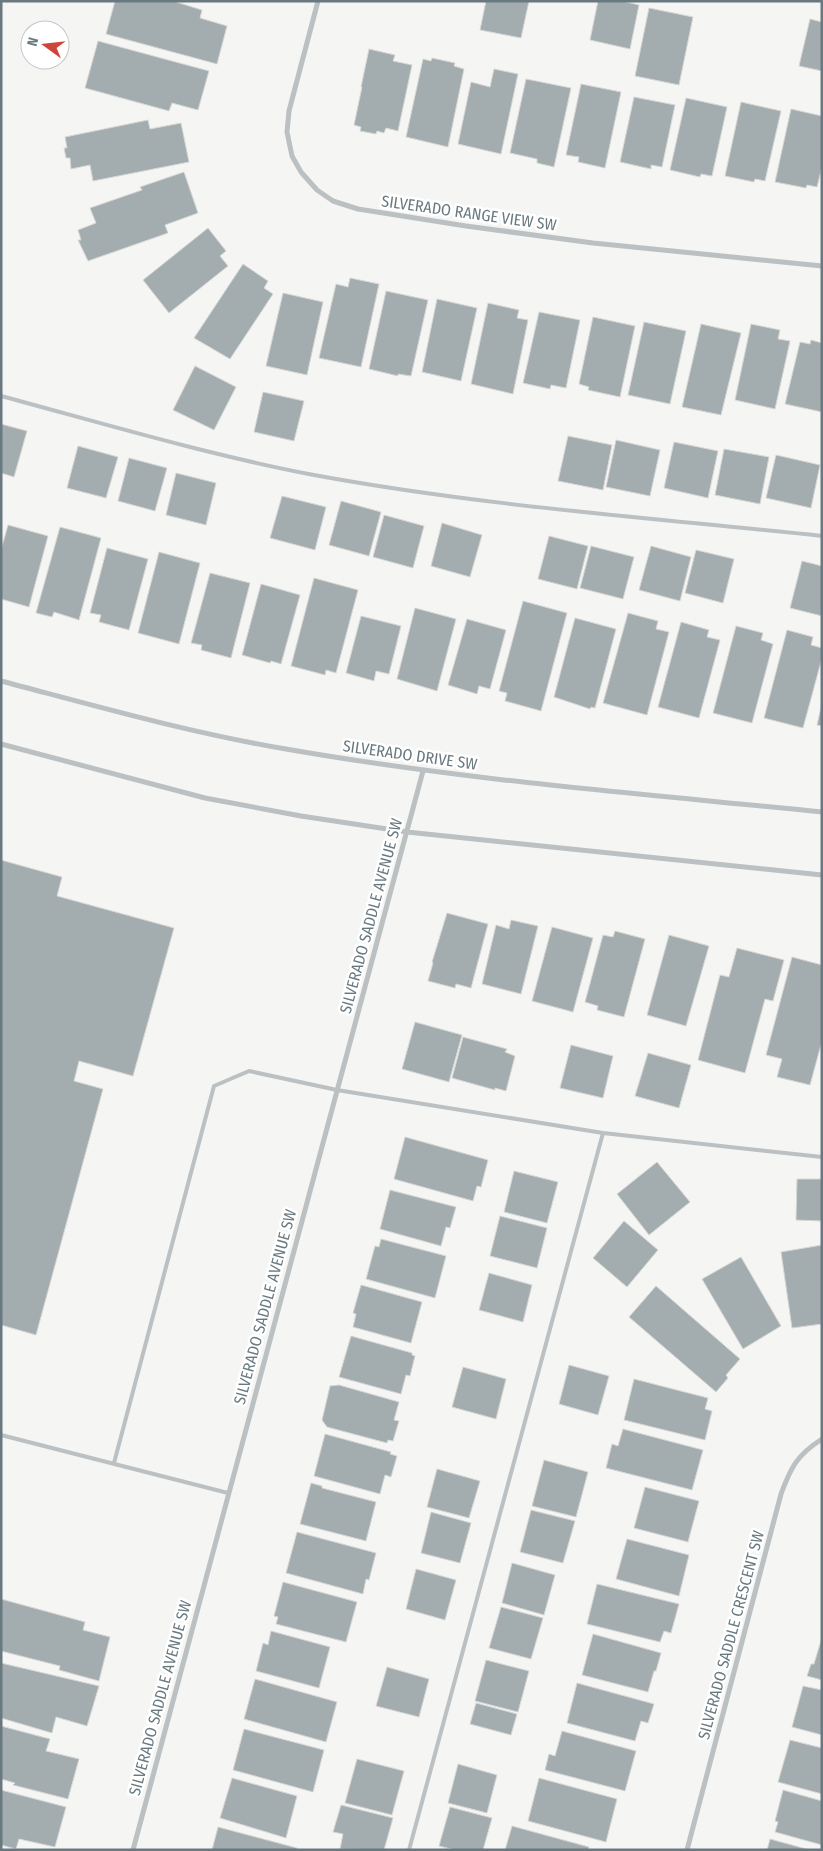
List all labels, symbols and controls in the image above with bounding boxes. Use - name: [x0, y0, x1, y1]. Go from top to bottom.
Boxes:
- north arrow: [20, 20, 70, 70]
- text: N: [24, 36, 42, 48]
- street label: SILVERADO RANGE VIEW SW: [380, 191, 558, 235]
- street label: SILVERADO DRIVE SW: [342, 736, 478, 774]
- street label: SILVERADO SADDLE AVENUE SW: [336, 816, 406, 1016]
- street label: SILVERADO SADDLE AVENUE SW: [230, 1207, 300, 1407]
- street label: SILVERADO SADDLE CRESCENT SW: [694, 1528, 768, 1742]
- street label: SILVERADO SADDLE AVENUE SW: [125, 1598, 195, 1798]

